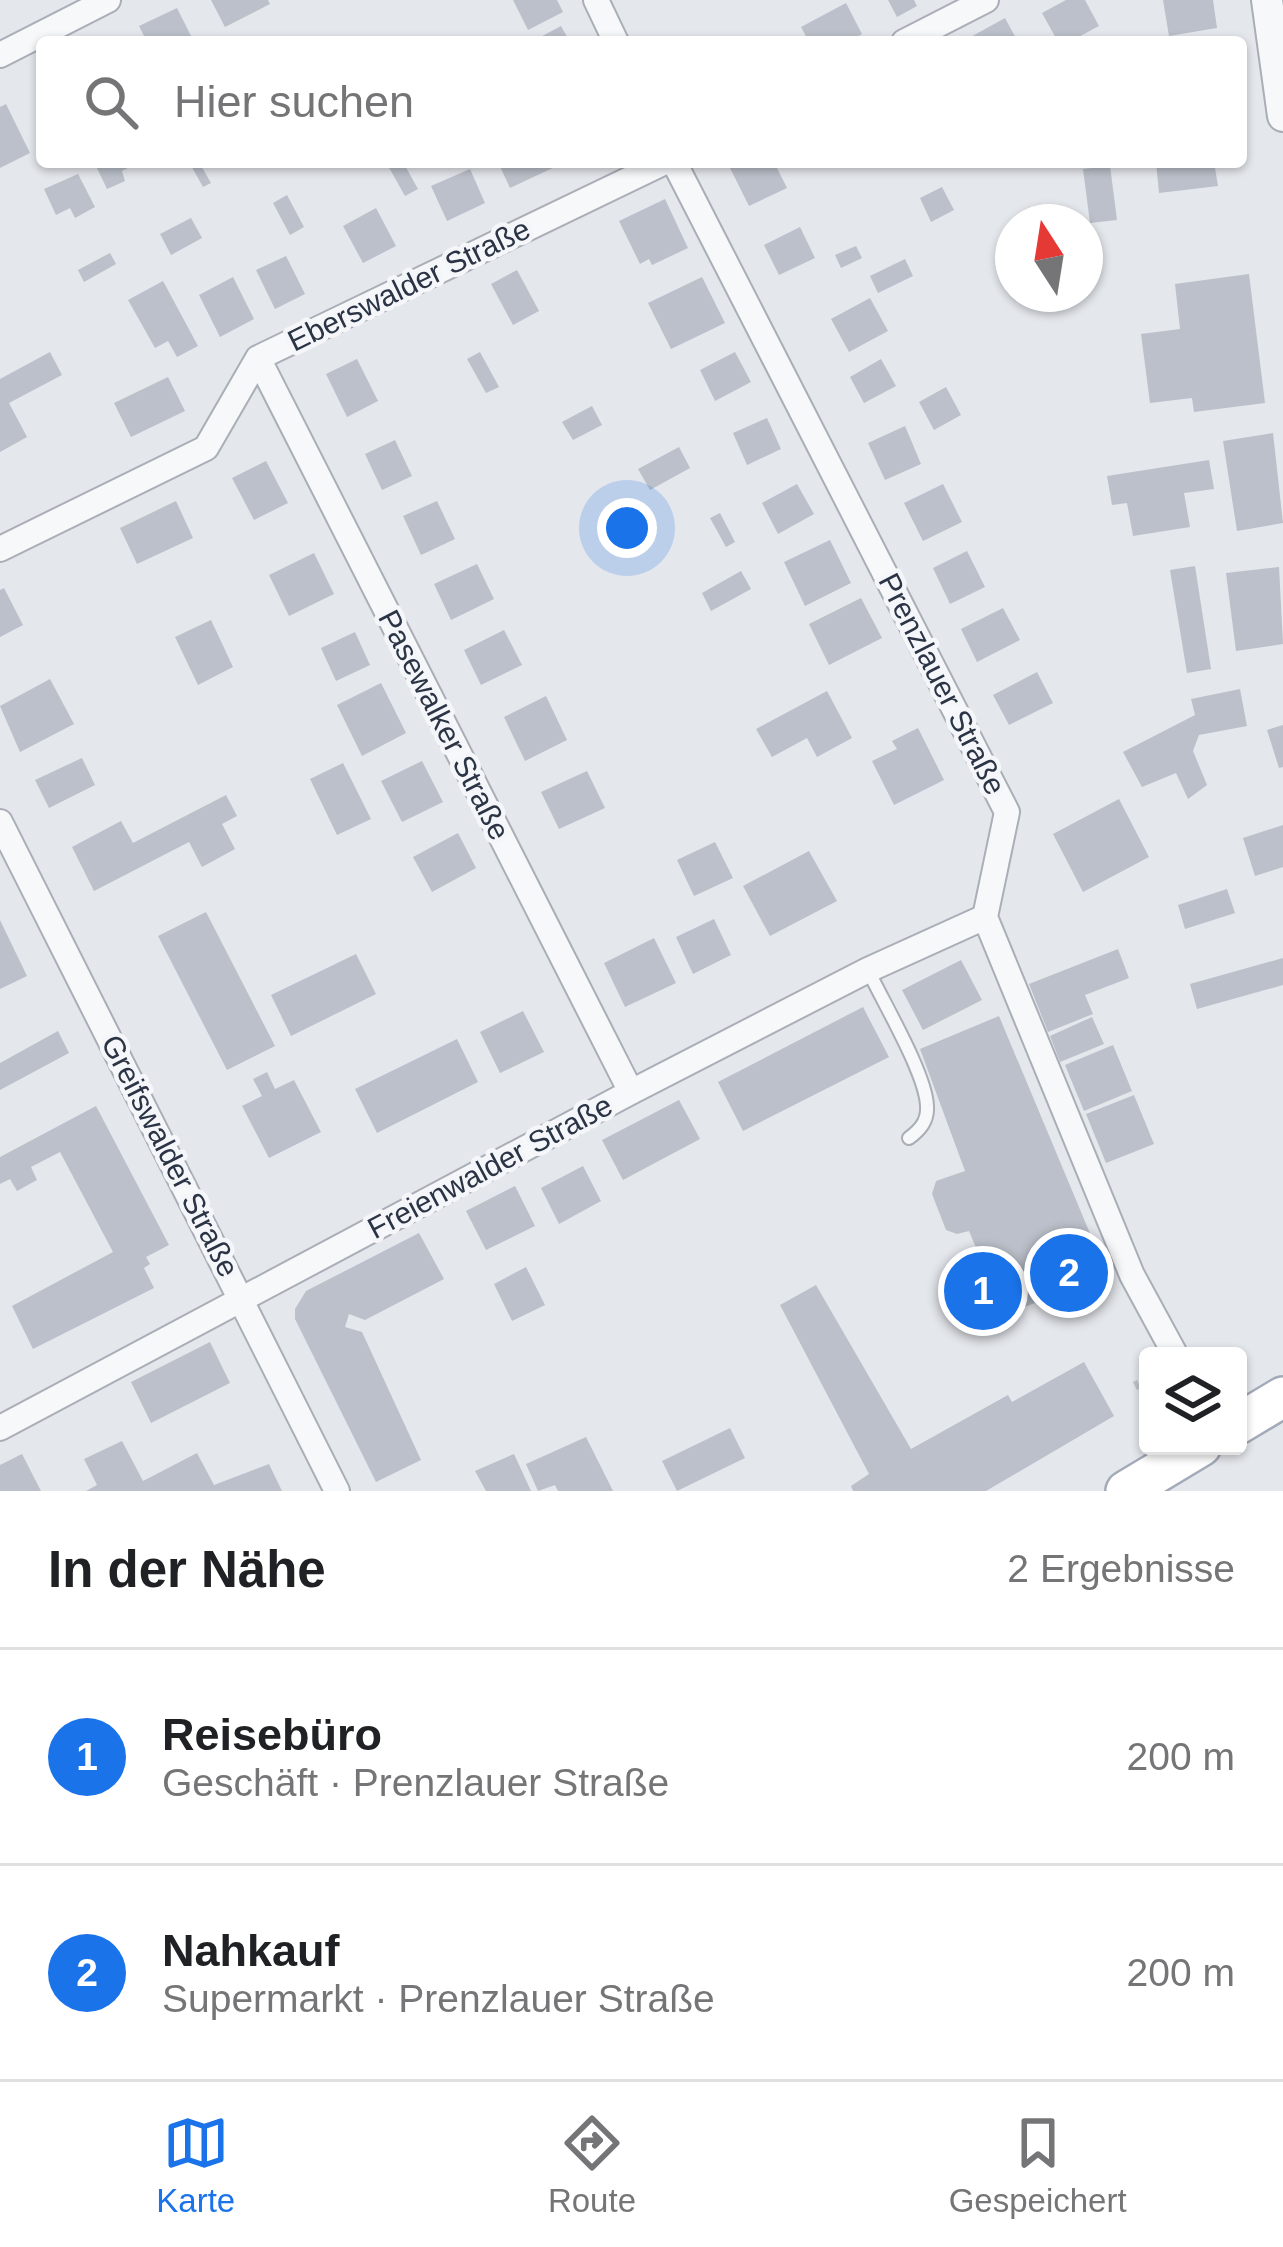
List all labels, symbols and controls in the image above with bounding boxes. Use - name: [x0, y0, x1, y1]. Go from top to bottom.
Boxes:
- search box: [36, 36, 1247, 168]
- icon: search: [78, 69, 144, 135]
- text: Hier suchen: [174, 76, 414, 127]
- north arrow: [995, 204, 1103, 312]
- street label: Eberswalder Straße: [282, 212, 535, 357]
- your location: [597, 498, 657, 558]
- street label: Prenzlauer Straße: [872, 568, 1012, 800]
- street label: Pasewalker Straße: [372, 604, 517, 845]
- street label: Greifswalder Straße: [95, 1029, 246, 1282]
- street label: Freienwalder Straße: [362, 1088, 617, 1245]
- pin: 2: [1030, 1228, 1108, 1318]
- pin: 1: [944, 1246, 1022, 1336]
- map controls: [1139, 1347, 1247, 1455]
- button: layers: [1139, 1347, 1247, 1455]
- text: In der Nähe: [48, 1541, 326, 1598]
- text: 2 Ergebnisse: [1007, 1547, 1235, 1590]
- text: Reisebüro: [162, 1709, 382, 1760]
- text: 1: [76, 1735, 98, 1778]
- text: 200 m: [1127, 1735, 1235, 1778]
- text: Geschäft · Prenzlauer Straße: [162, 1761, 669, 1804]
- text: Nahkauf: [162, 1925, 340, 1976]
- text: 2: [76, 1951, 98, 1994]
- text: 200 m: [1127, 1951, 1235, 1994]
- text: Supermarkt · Prenzlauer Straße: [162, 1977, 715, 2020]
- tab: Karte: [156, 2110, 235, 2220]
- tab: Route: [548, 2110, 636, 2220]
- tab: Gespeichert: [949, 2110, 1127, 2220]

